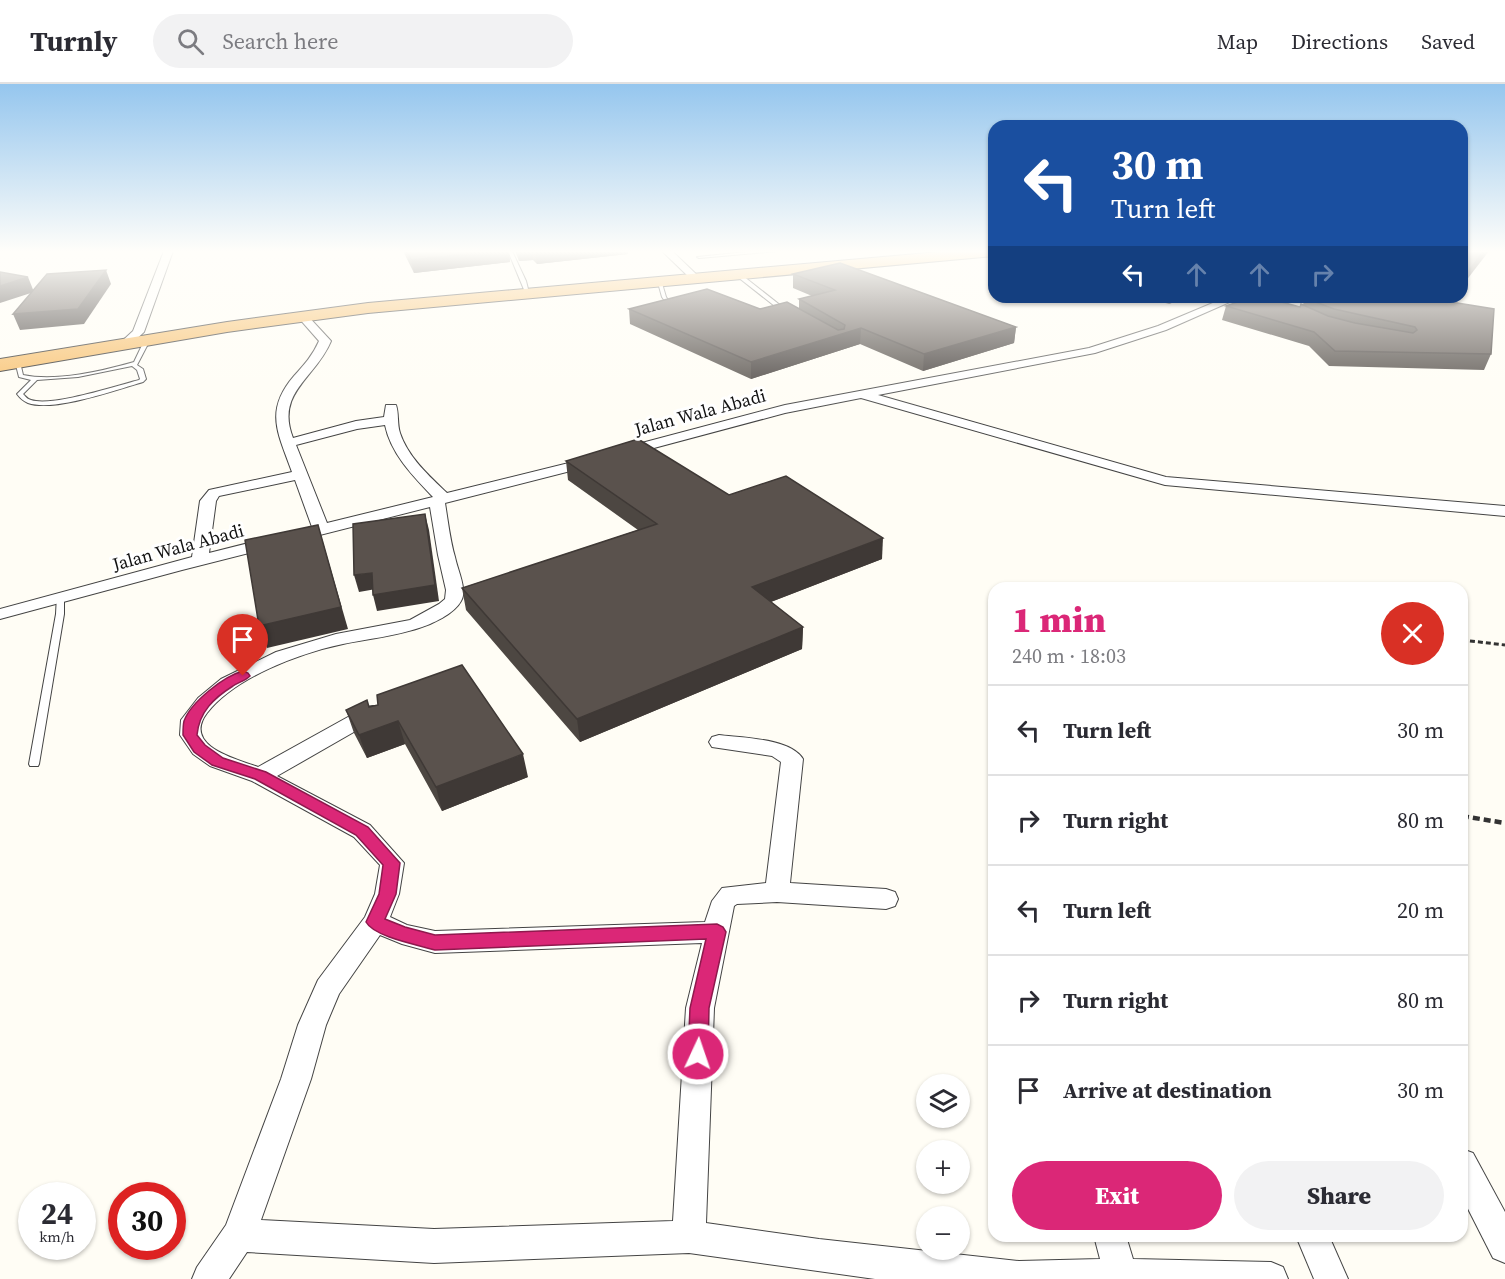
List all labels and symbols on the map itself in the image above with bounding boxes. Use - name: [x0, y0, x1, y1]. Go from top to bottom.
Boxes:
- street label: Jalan Wala Abadi: [631, 382, 768, 442]
- street label: Jalan Wala Abadi: [109, 517, 246, 577]
- pin: [217, 614, 268, 676]
- position arrow: [666, 1022, 730, 1086]
- speed limit sign: 30: [108, 1182, 186, 1260]

